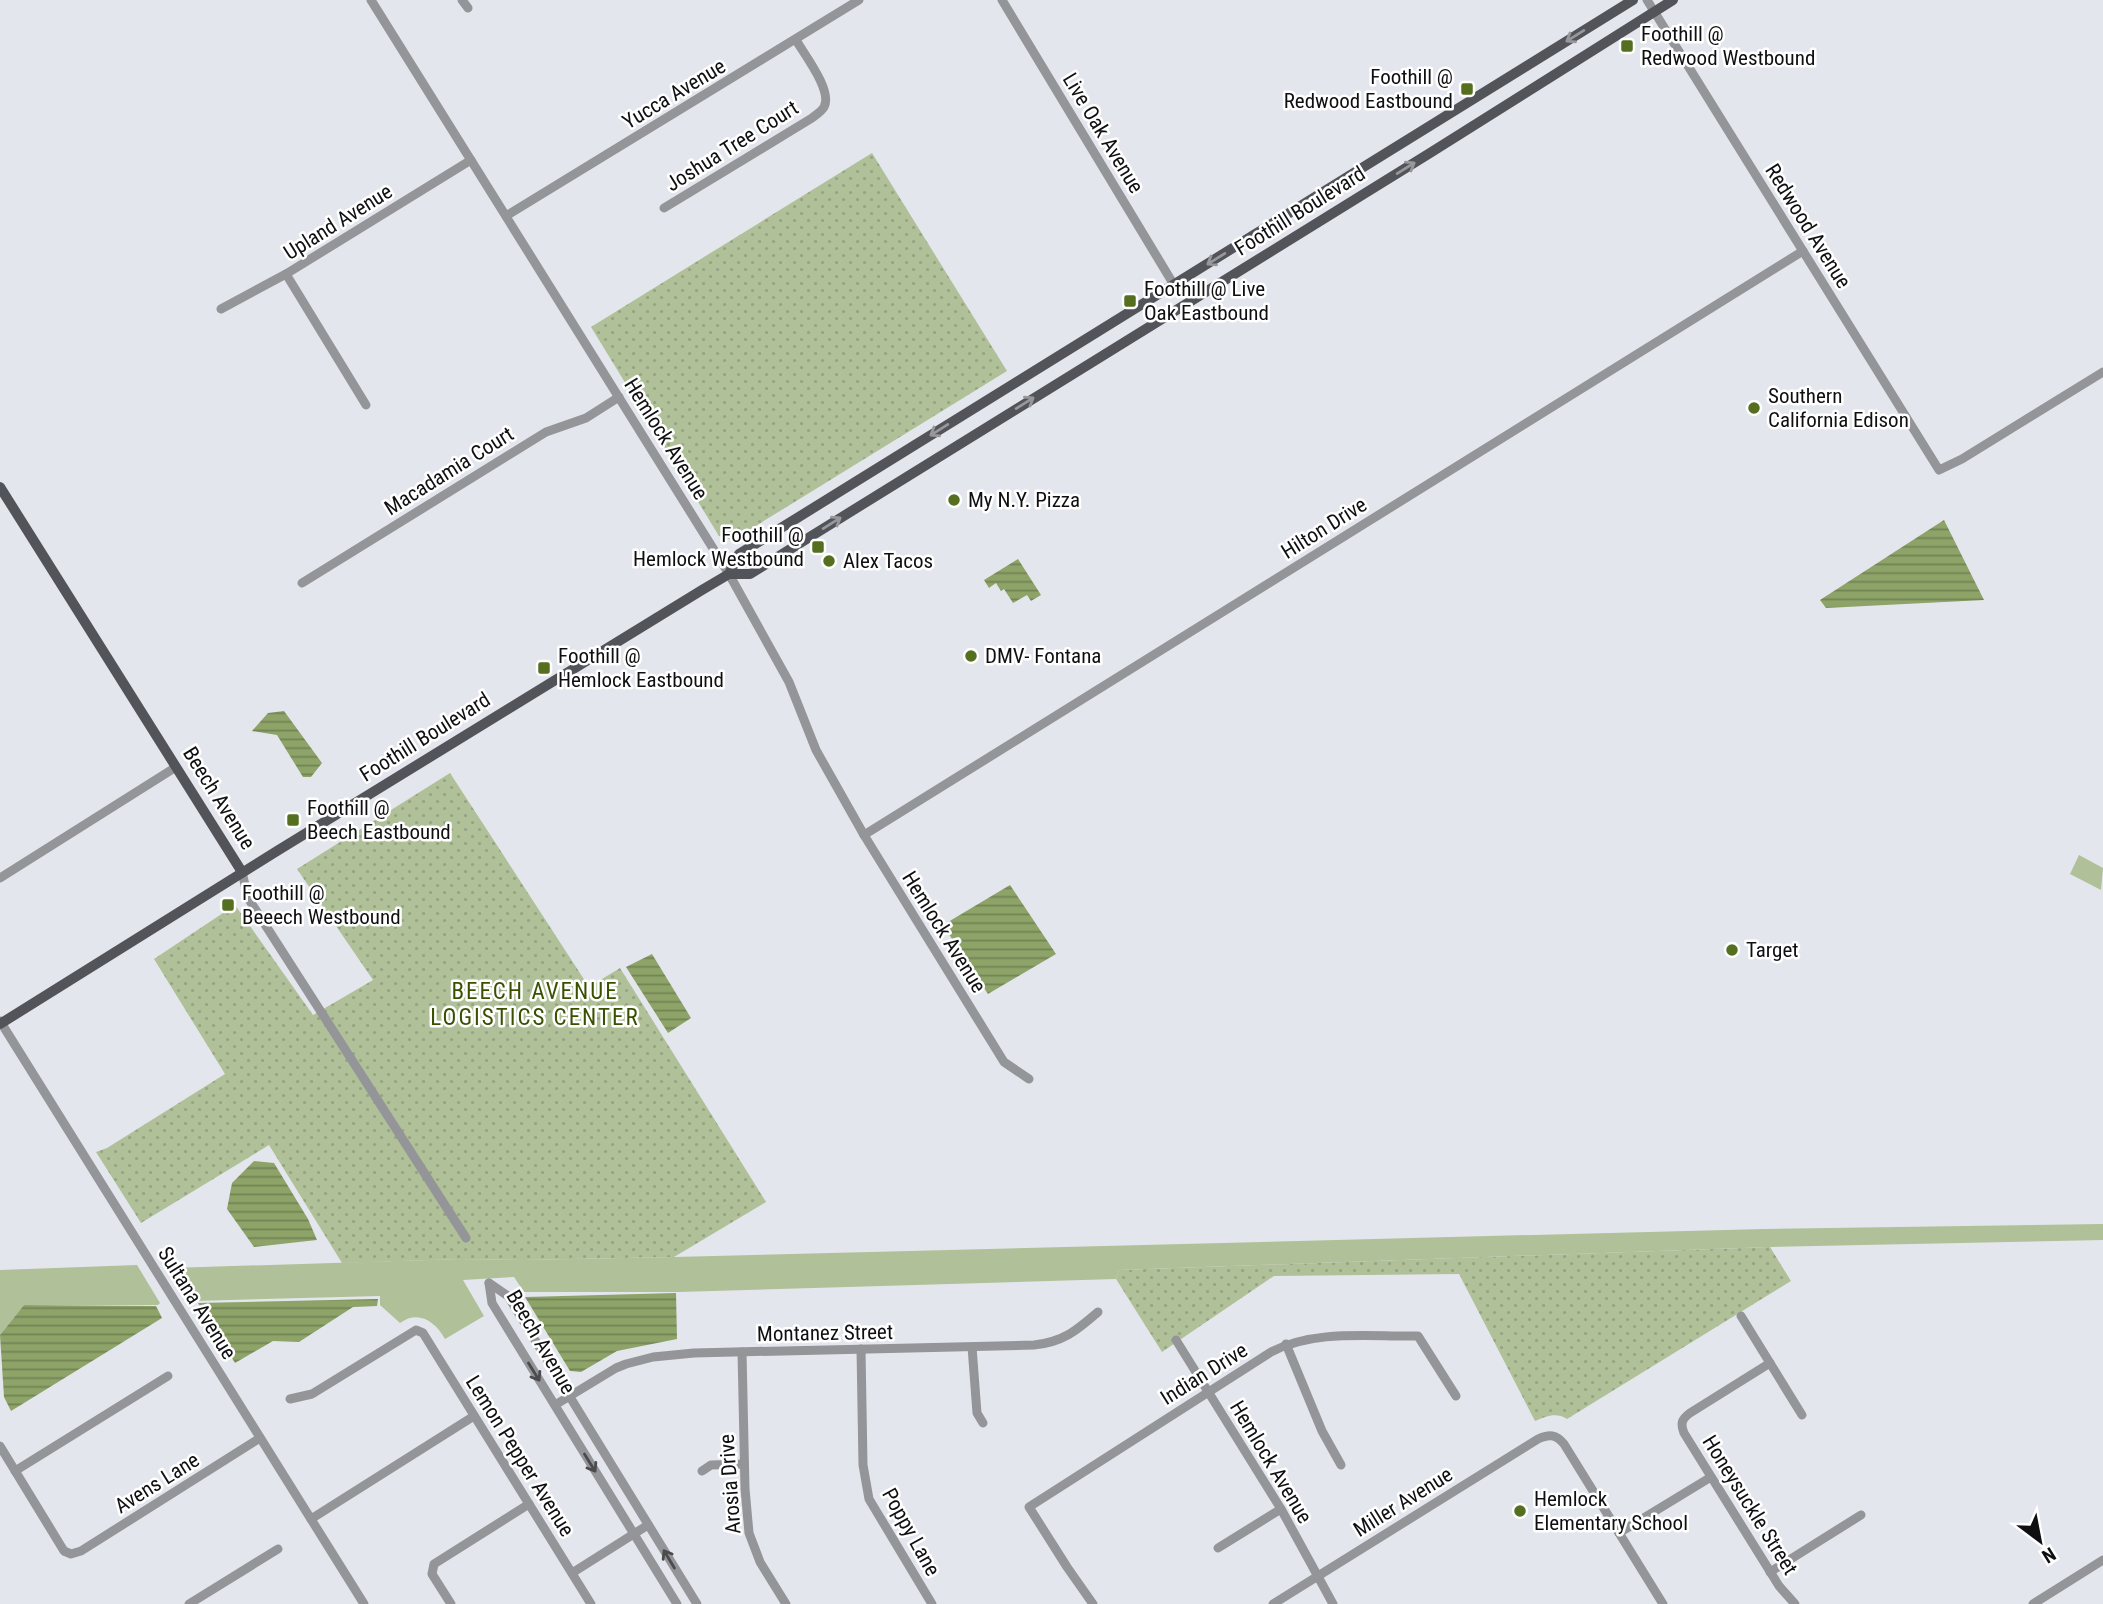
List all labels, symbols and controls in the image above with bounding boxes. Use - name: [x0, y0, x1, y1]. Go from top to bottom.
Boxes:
- place label: Foothill @ Redwood Westbound: [1641, 22, 1815, 70]
- one-way arrow: [1566, 29, 1586, 43]
- marker: Foothill @ Redwood Westbound: [1619, 38, 1635, 54]
- street label: Yucca Avenue: [618, 54, 730, 134]
- place label: Foothill @ Redwood Eastbound: [1284, 65, 1453, 113]
- street label: Live Oak Avenue: [1058, 69, 1148, 197]
- marker: Foothill @ Redwood Eastbound: [1459, 81, 1475, 97]
- street label: Joshua Tree Court: [661, 96, 803, 196]
- street label: Redwood Avenue: [1760, 159, 1856, 293]
- one-way arrow: [1396, 160, 1416, 174]
- street label: Foothill Boulevard: [1231, 161, 1369, 261]
- street label: Upland Avenue: [280, 179, 397, 265]
- one-way arrow: [1206, 253, 1226, 267]
- place label: Foothill @ Live Oak Eastbound: [1144, 277, 1269, 325]
- marker: Foothill @ Live Oak Eastbound: [1122, 293, 1138, 309]
- street label: Hemlock Avenue: [619, 374, 713, 504]
- place label: Southern California Edison: [1768, 384, 1909, 432]
- one-way arrow: [1015, 396, 1035, 410]
- marker: Southern California Edison: [1746, 400, 1762, 416]
- street label: Macadamia Court: [380, 422, 518, 520]
- one-way arrow: [929, 424, 949, 438]
- place label: My N.Y. Pizza: [968, 488, 1080, 512]
- marker: My N.Y. Pizza: [946, 492, 962, 508]
- street label: Hilton Drive: [1277, 492, 1371, 564]
- one-way arrow: [822, 516, 841, 531]
- place label: Foothill @ Hemlock Westbound: [633, 523, 804, 571]
- marker: Foothill @ Hemlock Westbound: [810, 539, 826, 555]
- place label: Alex Tacos: [843, 549, 933, 573]
- marker: Alex Tacos: [821, 553, 837, 569]
- place label: Foothill @ Hemlock Eastbound: [558, 644, 724, 692]
- place label: DMV- Fontana: [985, 644, 1101, 668]
- marker: DMV- Fontana: [963, 648, 979, 664]
- marker: Foothill @ Hemlock Eastbound: [536, 660, 552, 676]
- street label: Foothill Boulevard: [356, 687, 494, 787]
- street label: Beech Avenue: [178, 742, 260, 854]
- place label: Foothill @ Beech Eastbound: [307, 796, 451, 844]
- marker: Foothill @ Beech Eastbound: [285, 812, 301, 828]
- street label: Hemlock Avenue: [897, 867, 991, 997]
- place label: Foothill @ Beeech Westbound: [242, 881, 401, 929]
- marker: Foothill @ Beeech Westbound: [220, 897, 236, 913]
- place label: Target: [1746, 938, 1798, 962]
- marker: Target: [1724, 942, 1740, 958]
- district label: BEECH AVENUE LOGISTICS CENTER: [430, 978, 640, 1031]
- street label: Sultana Avenue: [153, 1243, 241, 1364]
- street label: Beech Avenue: [502, 1286, 581, 1398]
- street label: Montanez Street: [757, 1320, 893, 1346]
- street label: Indian Drive: [1156, 1338, 1252, 1410]
- one-way arrow: [528, 1361, 542, 1381]
- street label: Lemon Pepper Avenue: [461, 1371, 579, 1541]
- street label: Hemlock Avenue: [1225, 1396, 1317, 1528]
- street label: Honeysuckle Street: [1697, 1431, 1803, 1579]
- street label: Arosia Drive: [715, 1433, 745, 1535]
- street label: Avens Lane: [110, 1448, 204, 1518]
- one-way arrow: [583, 1453, 598, 1472]
- street label: Miller Avenue: [1349, 1462, 1457, 1542]
- street label: Poppy Lane: [877, 1484, 945, 1580]
- place label: Hemlock Elementary School: [1534, 1487, 1688, 1535]
- marker: Hemlock Elementary School: [1512, 1503, 1528, 1519]
- north arrow: [2005, 1506, 2075, 1576]
- text: N: [2038, 1542, 2060, 1568]
- one-way arrow: [662, 1550, 676, 1570]

